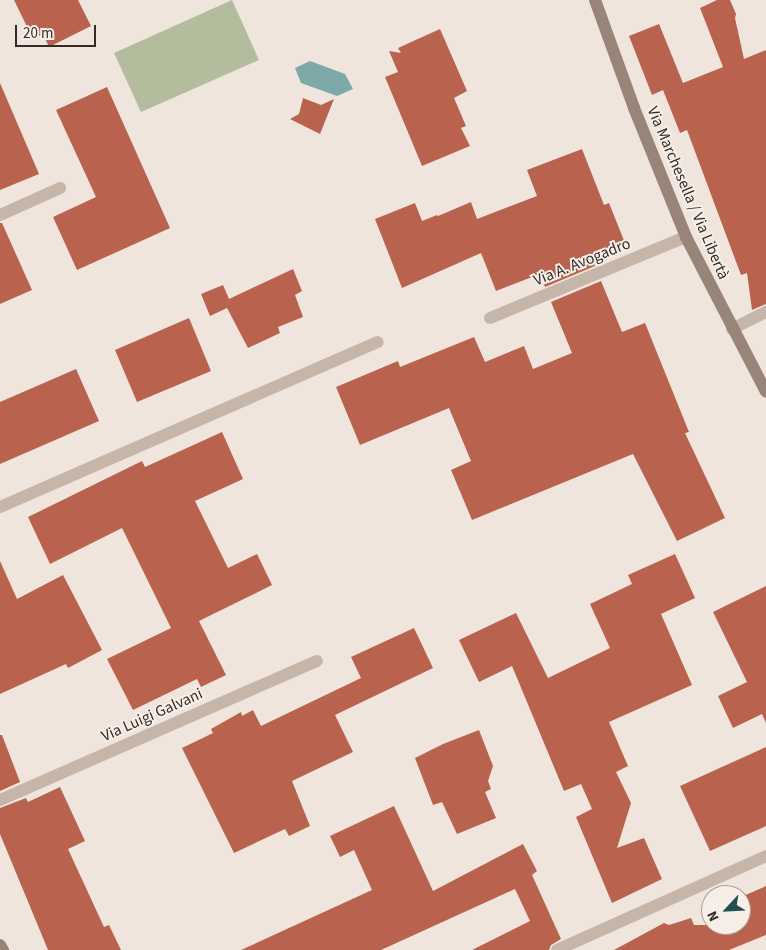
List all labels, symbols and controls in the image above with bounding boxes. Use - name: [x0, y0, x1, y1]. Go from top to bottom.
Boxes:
- scale bar: [18, 15, 99, 47]
- text: 20 m: [23, 23, 53, 44]
- street label: Via Marchesella / Via Libertà: [643, 104, 733, 282]
- street label: Via A. Avogadro: [531, 234, 633, 290]
- street label: Via Luigi Galvani: [98, 684, 206, 746]
- north arrow: [701, 885, 751, 935]
- text: N: [702, 907, 724, 924]

